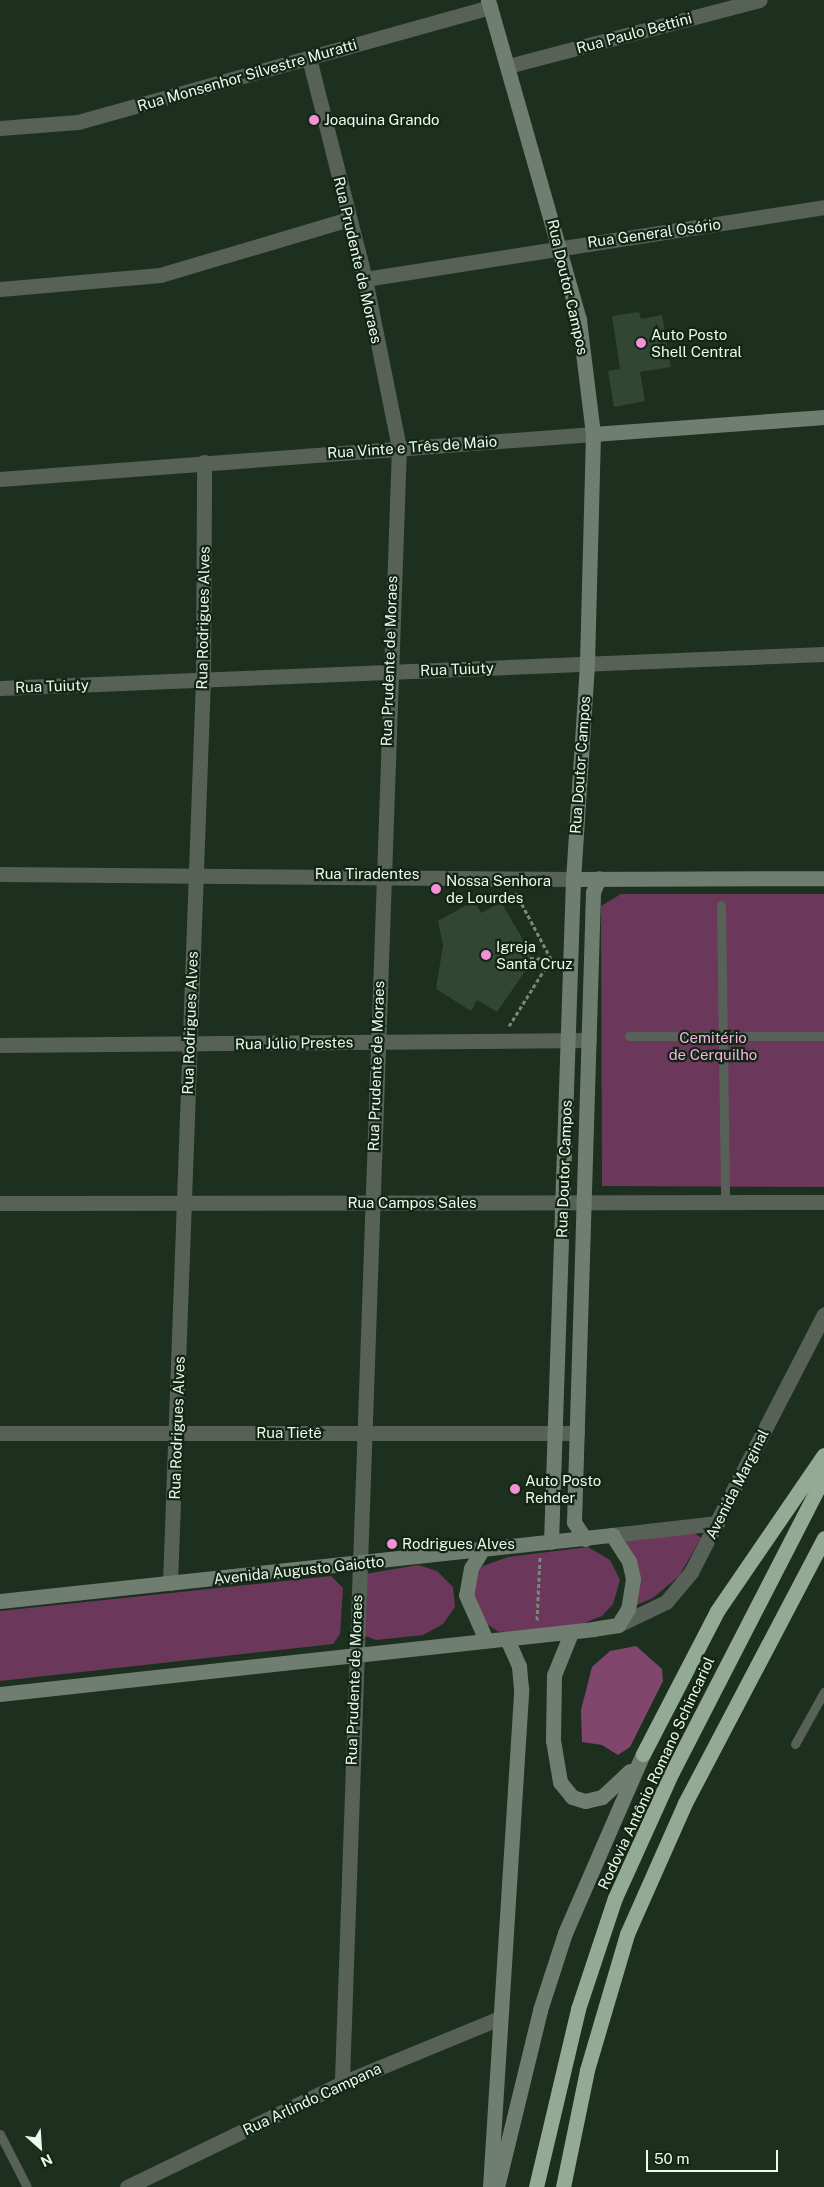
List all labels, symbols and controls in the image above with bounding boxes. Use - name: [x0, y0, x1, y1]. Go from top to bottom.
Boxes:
- street label: Rua Paulo Bettini: [574, 9, 694, 57]
- street label: Rua Monsenhor Silvestre Muratti: [135, 35, 359, 115]
- place label: Joaquina Grando: [324, 111, 440, 129]
- marker: Joaquina Grando: [308, 114, 320, 126]
- street label: Rua Prudente de Moraes: [330, 175, 386, 345]
- street label: Rua General Osório: [586, 215, 722, 251]
- street label: Rua Doutor Campos: [544, 218, 592, 356]
- place label: Auto Posto Shell Central: [651, 325, 742, 360]
- marker: Auto Posto Shell Central: [635, 337, 647, 349]
- street label: Rua Vinte e Três de Maio: [326, 432, 498, 462]
- street label: Rua Rodrigues Alves: [193, 546, 213, 690]
- street label: Rua Prudente de Moraes: [377, 575, 401, 747]
- street label: Rua Tuiuty: [420, 659, 494, 679]
- street label: Rua Tuiuty: [15, 676, 89, 696]
- street label: Rua Doutor Campos: [566, 695, 594, 835]
- street label: Rua Tiradentes: [315, 865, 419, 883]
- place label: Nossa Senhora de Lourdes: [446, 871, 551, 906]
- marker: Nossa Senhora de Lourdes: [430, 883, 442, 895]
- place label: Igreja Santa Cruz: [496, 937, 572, 972]
- marker: Igreja Santa Cruz: [480, 949, 492, 961]
- street label: Rua Rodrigues Alves: [179, 951, 201, 1095]
- street label: Rua Prudente de Moraes: [364, 980, 388, 1152]
- park label: Cemitério de Cerquilho: [669, 1028, 757, 1063]
- street label: Rua Júlio Prestes: [235, 1033, 353, 1053]
- street label: Rua Doutor Campos: [553, 1100, 575, 1238]
- street label: Rua Campos Sales: [347, 1194, 477, 1212]
- street label: Rua Rodrigues Alves: [166, 1356, 188, 1500]
- street label: Rua Tietê: [256, 1424, 322, 1442]
- street label: Avenida Marginal: [702, 1426, 772, 1542]
- place label: Auto Posto Rehder: [525, 1471, 601, 1506]
- marker: Auto Posto Rehder: [509, 1483, 521, 1495]
- place label: Rodrigues Alves: [402, 1535, 515, 1553]
- marker: Rodrigues Alves: [386, 1538, 398, 1550]
- street label: Avenida Augusto Gaiotto: [213, 1552, 385, 1588]
- street label: Rua Prudente de Moraes: [342, 1594, 366, 1766]
- street label: Rodovia Antônio Romano Schincariol: [594, 1654, 718, 1892]
- street label: Rua Arlindo Campana: [240, 2059, 384, 2139]
- north arrow: [15, 2122, 65, 2172]
- scale bar: [649, 2140, 782, 2172]
- text: 50 m: [654, 2150, 689, 2167]
- text: N: [38, 2151, 55, 2170]

